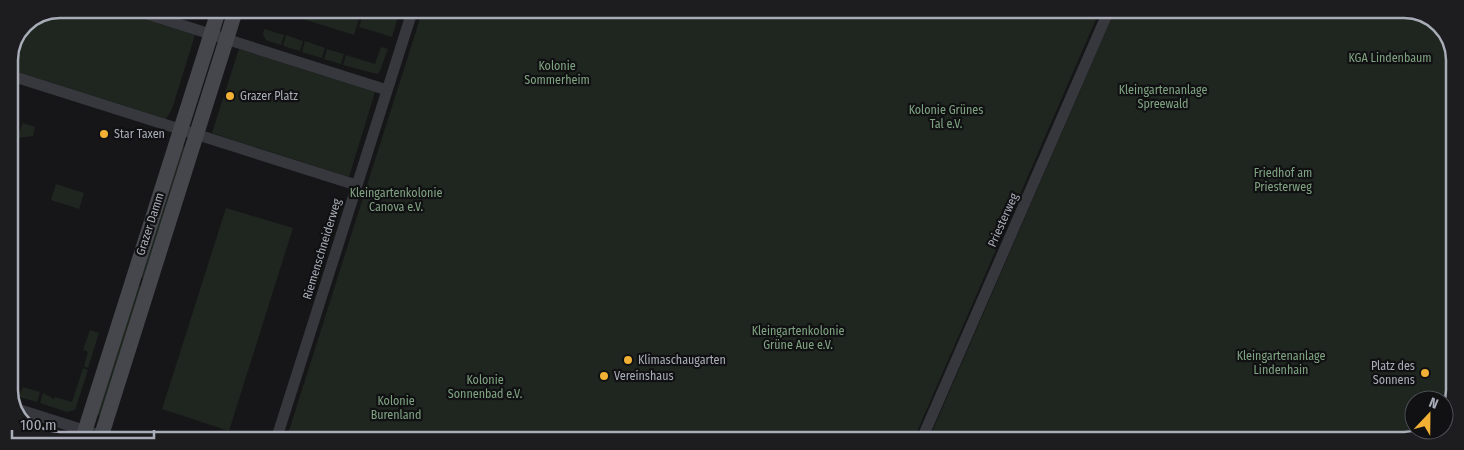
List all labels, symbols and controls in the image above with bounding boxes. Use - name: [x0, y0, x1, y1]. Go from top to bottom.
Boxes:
- park label: KGA Lindenbaum: [1348, 51, 1432, 65]
- park label: Kolonie Sommerheim: [524, 59, 590, 87]
- park label: Kleingartenanlage Spreewald: [1119, 83, 1207, 111]
- place label: Grazer Platz: [240, 89, 298, 103]
- marker: Grazer Platz: [224, 90, 236, 102]
- park label: Kolonie Grünes Tal e.V.: [909, 103, 983, 131]
- place label: Star Taxen: [114, 127, 165, 141]
- marker: Star Taxen: [98, 128, 110, 140]
- park label: Friedhof am Priesterweg: [1254, 166, 1312, 194]
- park label: Kleingartenkolonie Canova e.V.: [350, 186, 442, 214]
- street label: Grazer Damm: [133, 191, 167, 257]
- street label: Priesterweg: [985, 191, 1021, 249]
- street label: Riemenschneiderweg: [300, 196, 344, 301]
- park label: Kleingartenkolonie Grüne Aue e.V.: [752, 324, 844, 352]
- park label: Kleingartenanlage Lindenhain: [1237, 349, 1325, 377]
- place label: Klimaschaugarten: [638, 353, 726, 367]
- marker: Klimaschaugarten: [622, 354, 634, 366]
- place label: Platz des Sonnens: [1371, 359, 1415, 387]
- marker: Platz des Sonnens: [1419, 367, 1431, 379]
- place label: Vereinshaus: [614, 369, 674, 383]
- marker: Vereinshaus: [598, 370, 610, 382]
- park label: Kolonie Sonnenbad e.V.: [448, 373, 523, 401]
- north arrow: [1404, 390, 1454, 440]
- park label: Kolonie Burenland: [371, 394, 421, 422]
- text: N: [1427, 394, 1441, 413]
- scale bar: [12, 408, 155, 440]
- text: 100 m: [20, 416, 57, 434]

